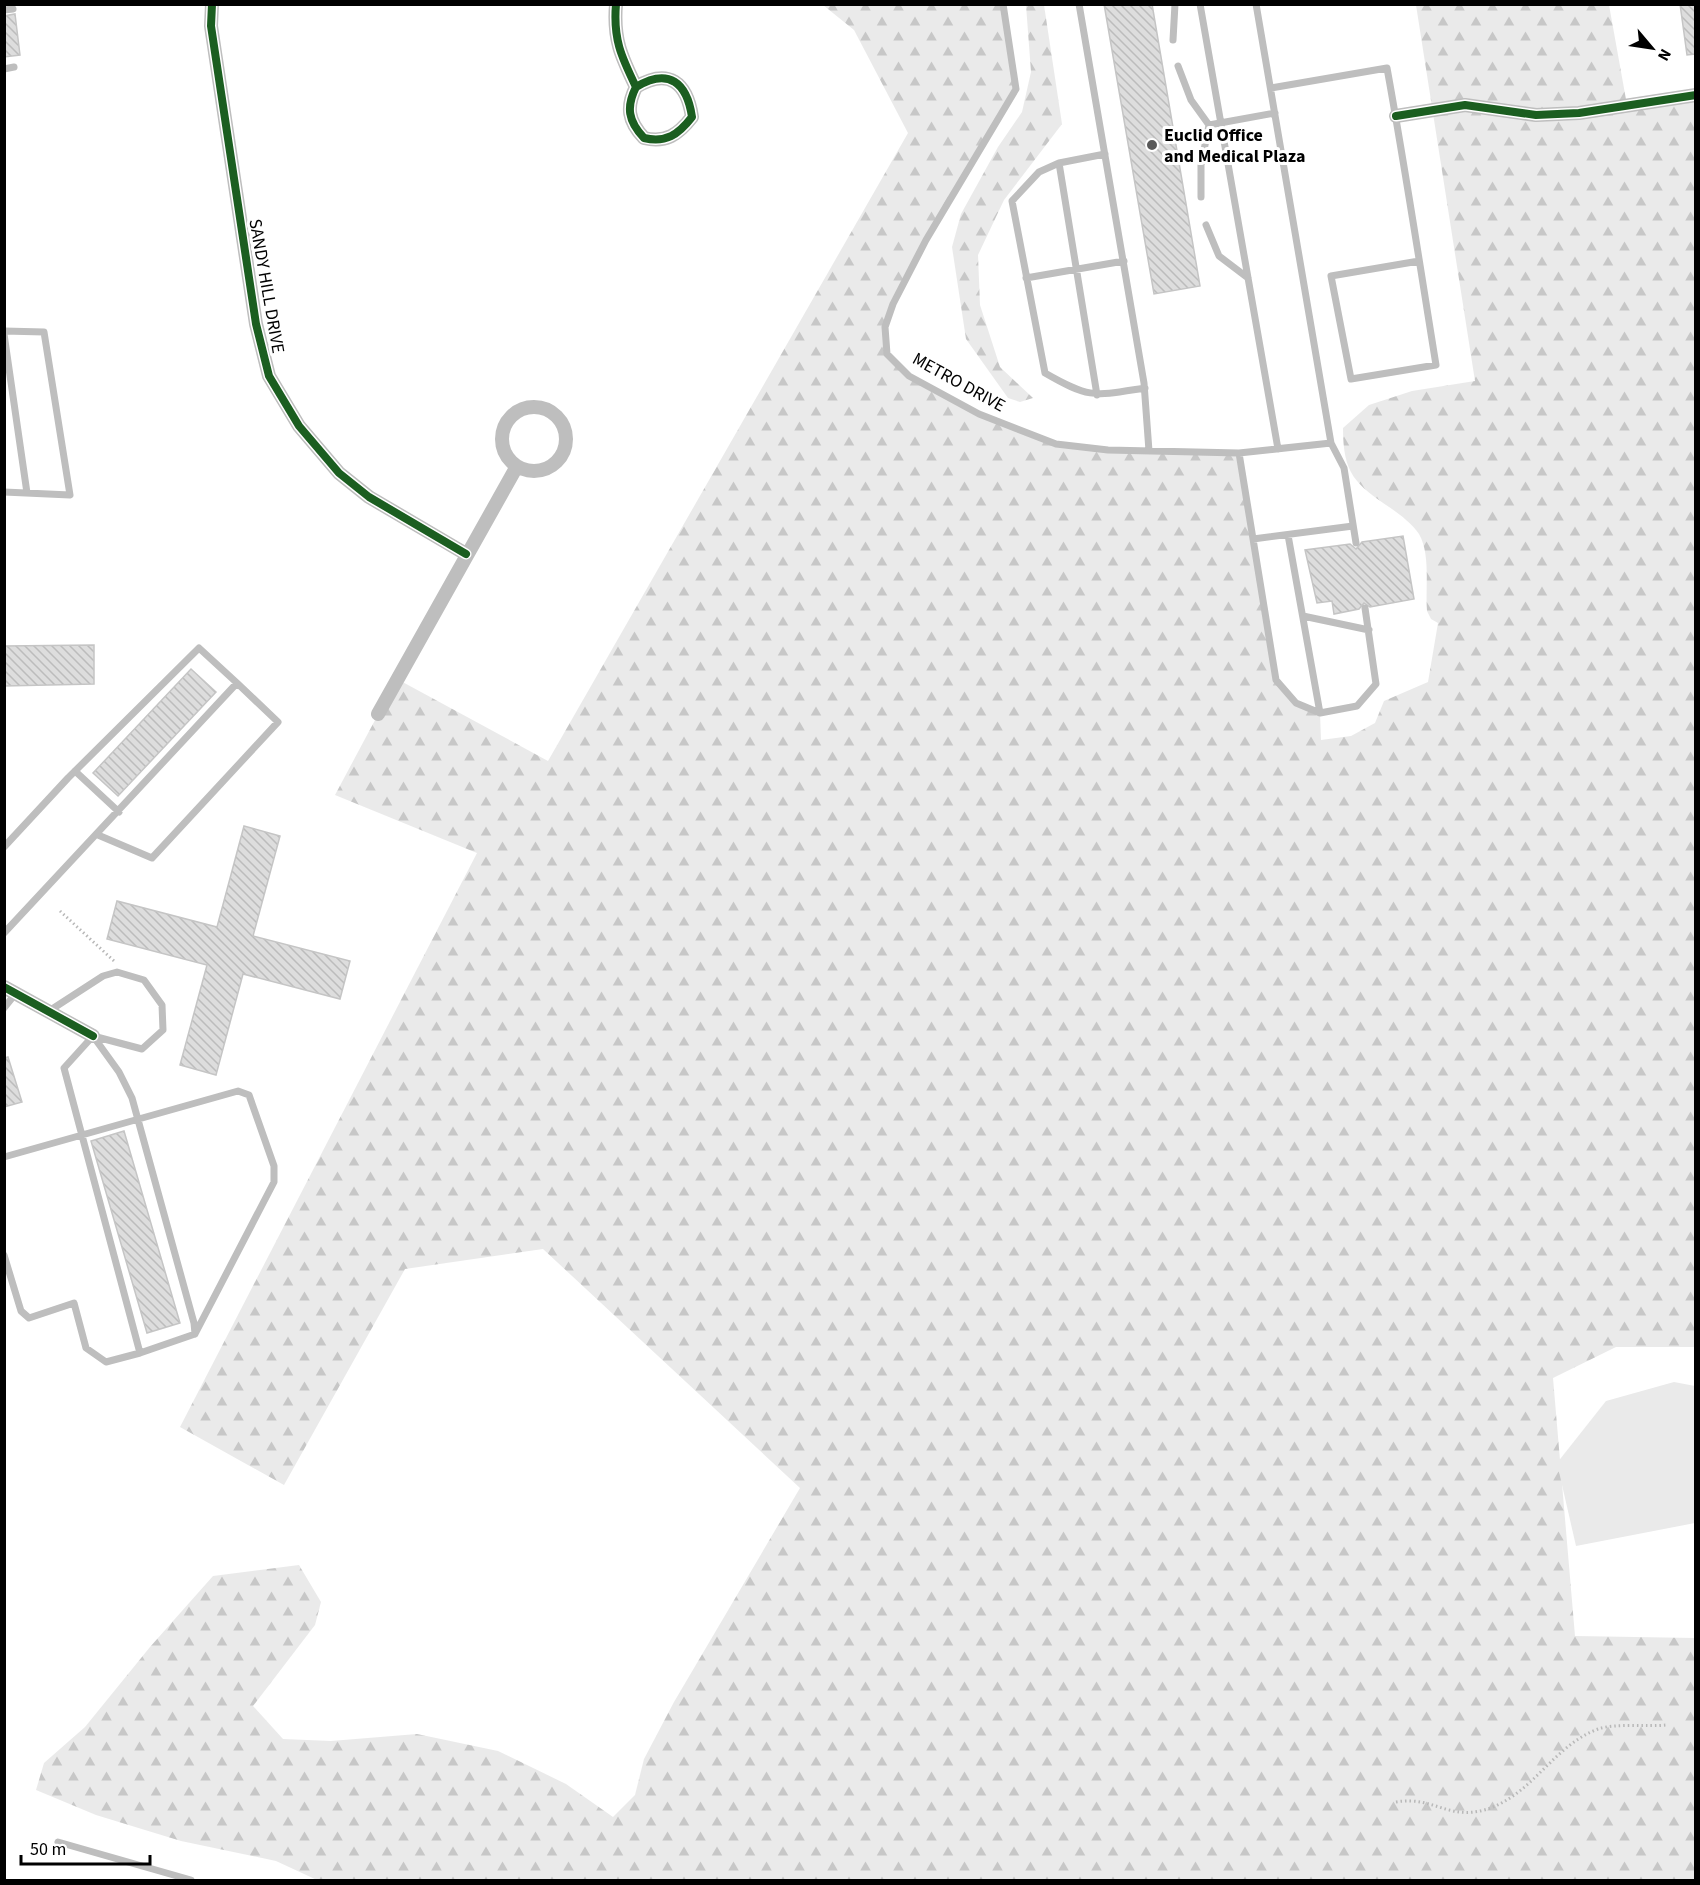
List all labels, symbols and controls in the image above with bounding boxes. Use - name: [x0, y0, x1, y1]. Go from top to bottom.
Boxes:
- north arrow: [1622, 18, 1682, 78]
- text: N: [1652, 45, 1676, 65]
- place label: Euclid Office and Medical Plaza: [1164, 123, 1305, 169]
- marker: Euclid Office and Medical Plaza: [1145, 138, 1159, 152]
- street label: SANDY HILL DRIVE: [242, 217, 291, 355]
- street label: METRO DRIVE: [908, 347, 1010, 418]
- scale bar: [21, 1828, 150, 1866]
- text: 50 m: [30, 1837, 66, 1862]

